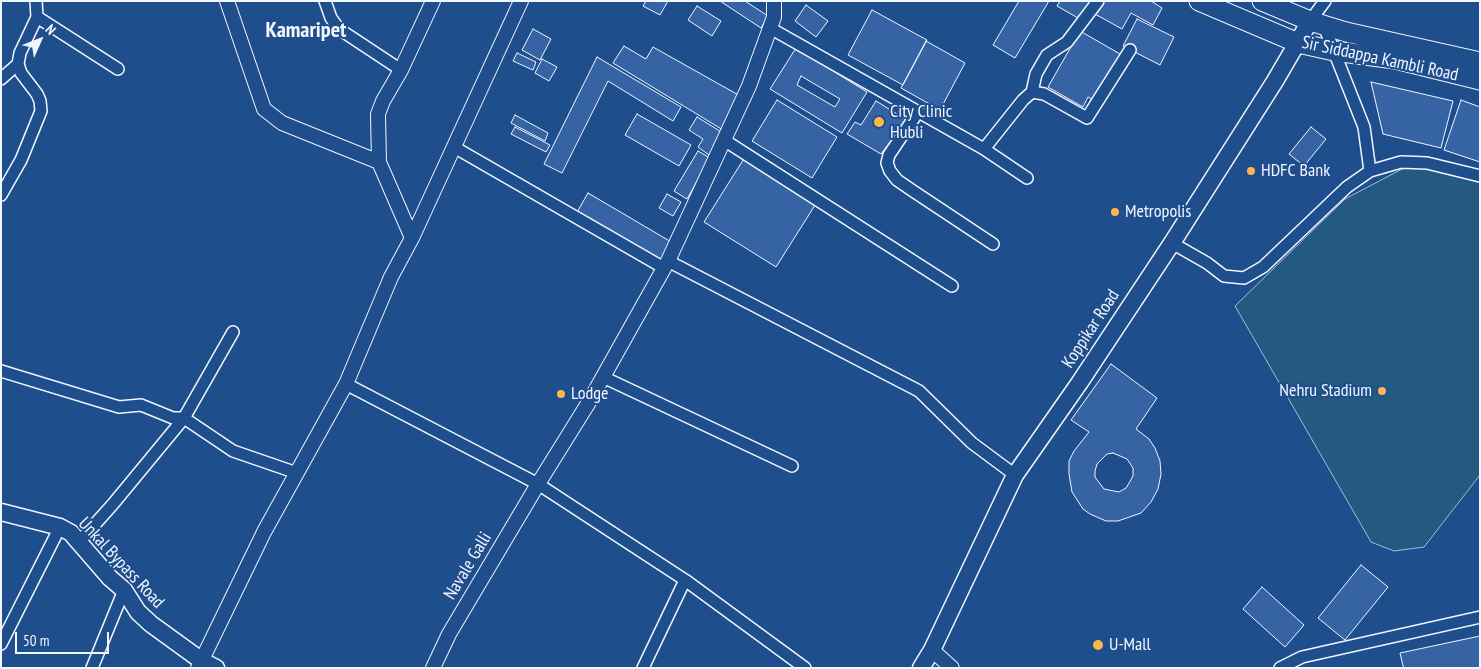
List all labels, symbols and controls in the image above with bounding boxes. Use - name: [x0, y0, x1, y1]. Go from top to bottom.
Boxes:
- north arrow: [15, 15, 65, 65]
- district label: Kamaripet: [266, 18, 346, 44]
- text: N: [42, 21, 60, 39]
- street label: Sir Siddappa Kambli Road: [1300, 32, 1460, 86]
- place label: City Clinic Hubli: [890, 101, 952, 144]
- marker: City Clinic Hubli: [872, 115, 886, 129]
- place label: HDFC Bank: [1261, 160, 1330, 182]
- marker: HDFC Bank: [1245, 165, 1257, 177]
- place label: Metropolis: [1125, 201, 1191, 223]
- marker: Metropolis: [1109, 206, 1121, 218]
- street label: Koppikar Road: [1058, 286, 1124, 372]
- place label: Nehru Stadium: [1279, 380, 1372, 402]
- place label: Lodge: [571, 383, 608, 405]
- marker: Nehru Stadium: [1376, 385, 1388, 397]
- marker: Lodge: [555, 388, 567, 400]
- street label: Unkal Bypass Road: [73, 513, 169, 613]
- street label: Navale Galli: [439, 528, 497, 604]
- scale bar: [18, 622, 111, 654]
- text: 50 m: [23, 631, 49, 650]
- place label: U-Mall: [1109, 634, 1151, 656]
- marker: U-Mall: [1091, 638, 1105, 652]

